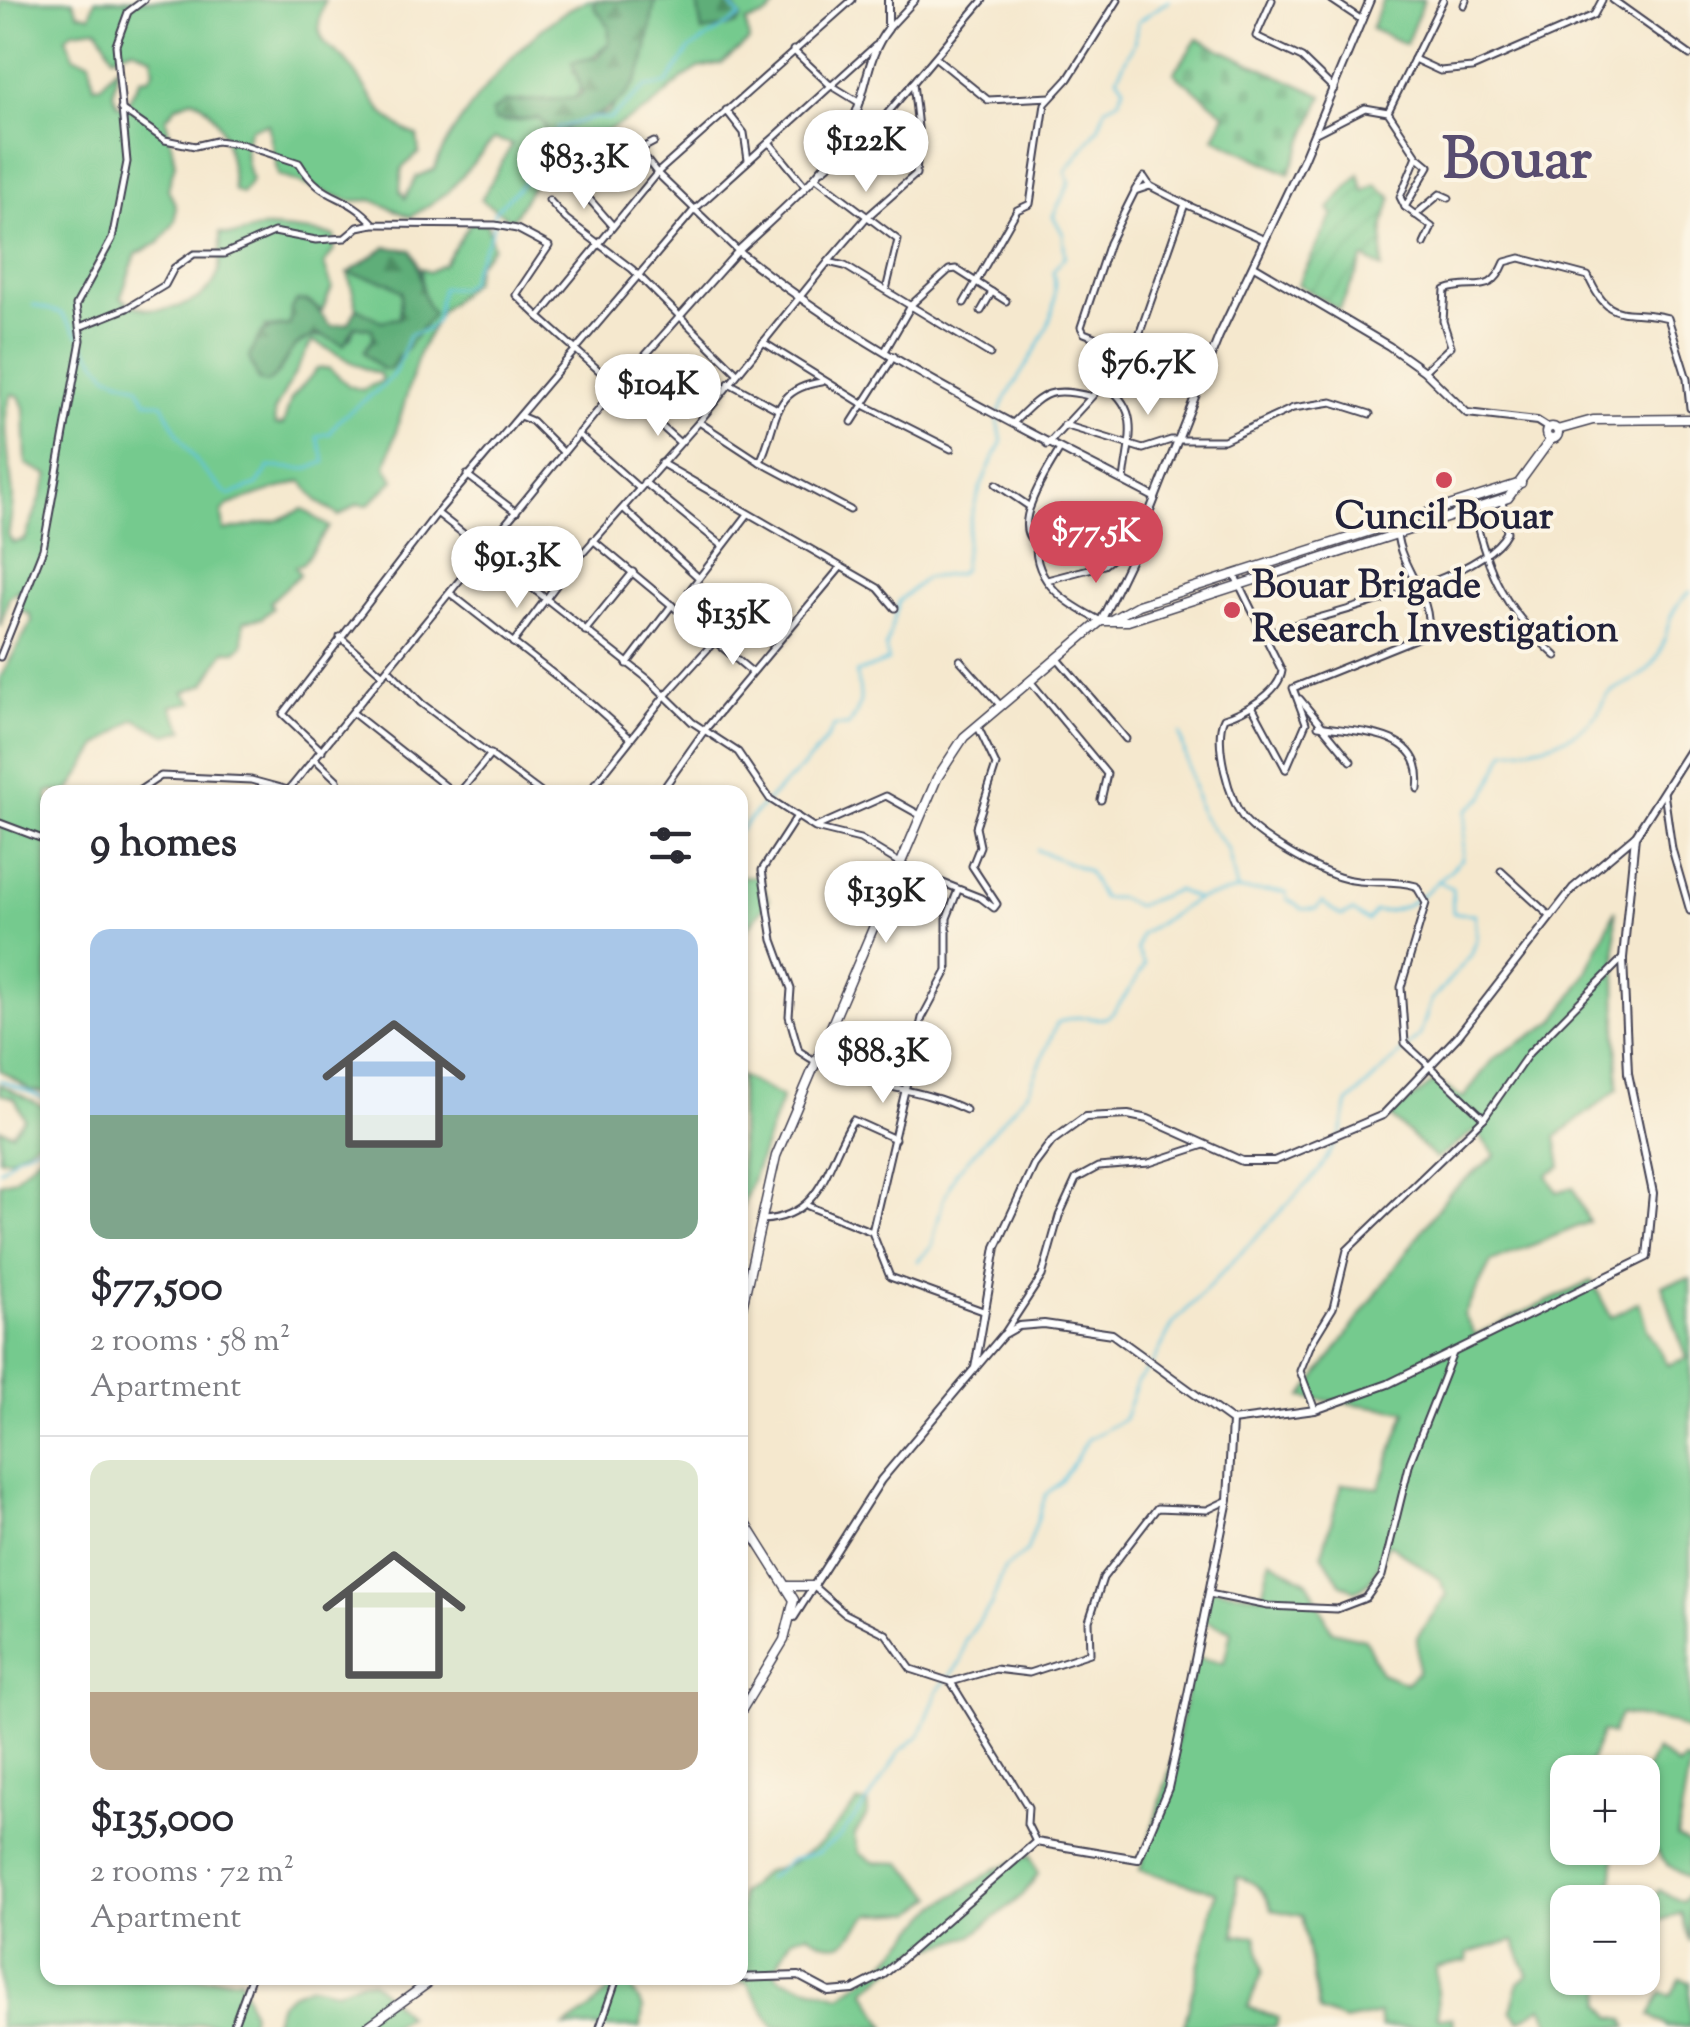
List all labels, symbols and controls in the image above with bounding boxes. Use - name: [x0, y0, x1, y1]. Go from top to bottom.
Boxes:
- pin: $122K: [796, 110, 936, 195]
- text: $122K: [825, 119, 907, 165]
- district label: Bouar: [1442, 121, 1592, 205]
- pin: $83.3K: [503, 127, 665, 212]
- text: $83.3K: [539, 136, 629, 182]
- pin: $76.7K: [1067, 333, 1229, 418]
- text: $76.7K: [1100, 342, 1196, 388]
- pin: $104K: [588, 354, 728, 439]
- text: $104K: [617, 363, 699, 409]
- marker: Cuncil Bouar: [1433, 469, 1455, 491]
- place label: Cuncil Bouar: [1335, 492, 1554, 546]
- pin: $77.5K: [1015, 501, 1177, 586]
- text: $77.5K: [1051, 510, 1141, 556]
- pin: $91.3K: [436, 526, 598, 611]
- text: $91.3K: [473, 535, 561, 581]
- place label: Bouar Brigade Research Investigation: [1252, 561, 1619, 659]
- pin: $135K: [663, 583, 803, 668]
- text: $135K: [696, 592, 770, 638]
- marker: Bouar Brigade Research Investigation: [1221, 599, 1243, 621]
- text: 9 homes: [90, 815, 237, 875]
- icon: filters: [643, 818, 698, 873]
- pin: $139K: [816, 861, 956, 946]
- text: $139K: [846, 870, 926, 916]
- icon: home: [304, 994, 484, 1174]
- pin: $88.3K: [802, 1021, 964, 1106]
- text: $88.3K: [837, 1030, 929, 1076]
- text: $77,500: [90, 1259, 223, 1319]
- text: 2 rooms · 58 m²: [90, 1319, 291, 1365]
- text: Apartment: [90, 1365, 241, 1411]
- icon: home: [304, 1525, 484, 1705]
- map controls: [1550, 1755, 1660, 1995]
- button: +: [1550, 1755, 1660, 1865]
- text: $135,000: [90, 1790, 234, 1850]
- text: 2 rooms · 72 m²: [90, 1850, 294, 1896]
- button: −: [1550, 1885, 1660, 1995]
- text: Apartment: [90, 1896, 241, 1942]

